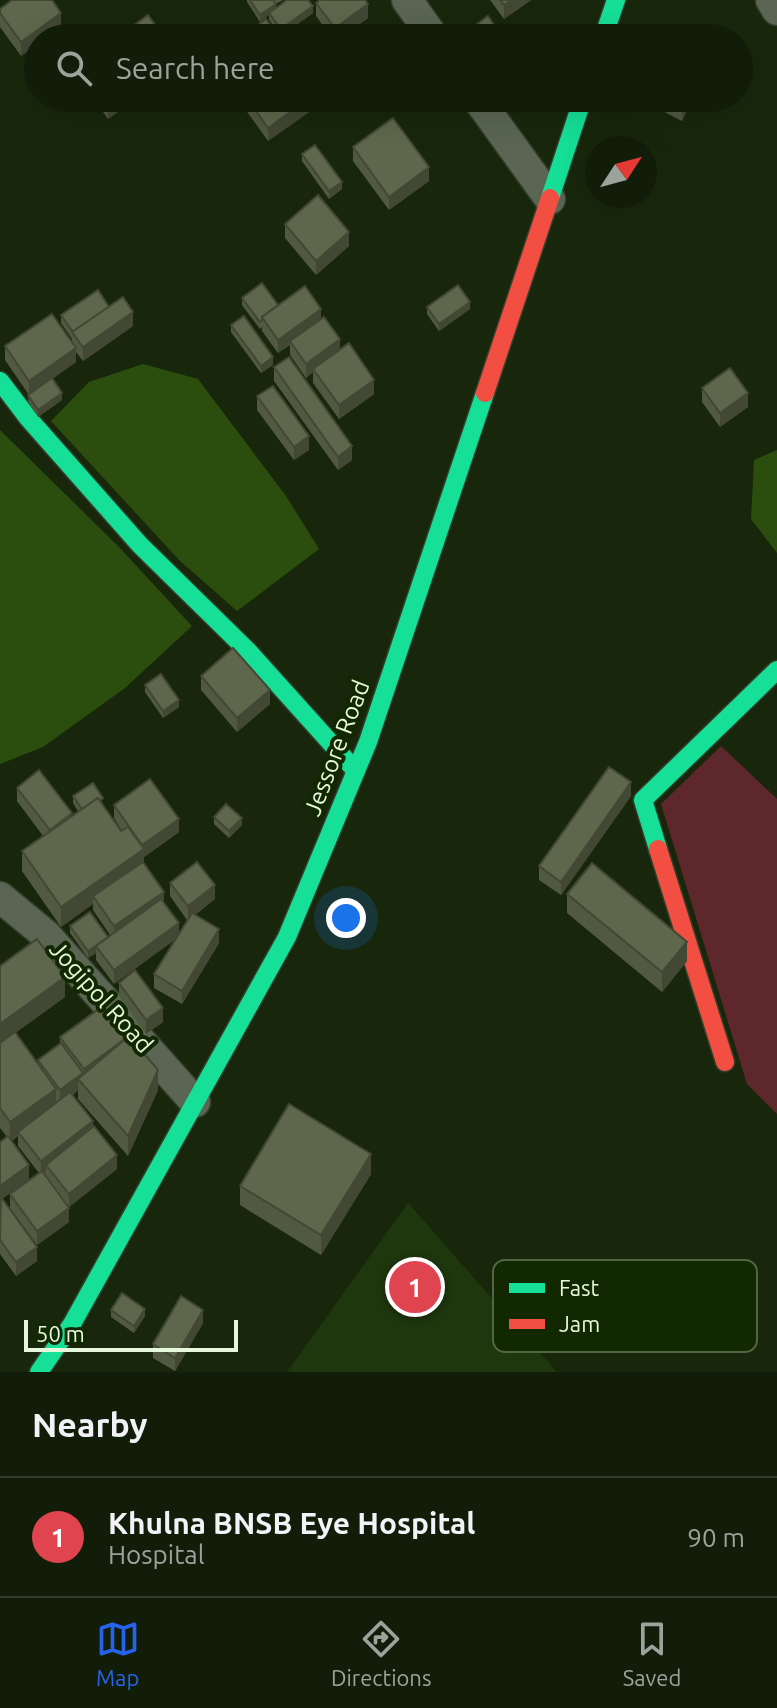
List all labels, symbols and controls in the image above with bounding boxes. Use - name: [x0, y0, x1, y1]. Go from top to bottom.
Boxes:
- search box: [24, 24, 753, 112]
- icon: search: [52, 46, 96, 90]
- text: Search here: [116, 51, 275, 85]
- north arrow: [585, 136, 657, 208]
- street label: Jessore Road: [298, 676, 375, 819]
- your location: [326, 898, 366, 938]
- street label: Jogipol Road: [44, 935, 158, 1058]
- pin: 1: [389, 1257, 441, 1317]
- legend: [493, 1260, 757, 1352]
- text: Fast: [559, 1275, 600, 1300]
- text: Jam: [559, 1311, 600, 1336]
- scale bar: [24, 1316, 238, 1352]
- text: 50 m: [36, 1321, 85, 1346]
- text: Nearby: [32, 1405, 147, 1443]
- text: Khulna BNSB Eye Hospital: [108, 1506, 475, 1540]
- text: 1: [51, 1523, 65, 1552]
- text: 90 m: [687, 1523, 745, 1552]
- text: Hospital: [108, 1540, 205, 1569]
- tab: Map: [96, 1617, 140, 1690]
- tab: Directions: [331, 1617, 431, 1690]
- tab: Saved: [623, 1617, 681, 1690]

